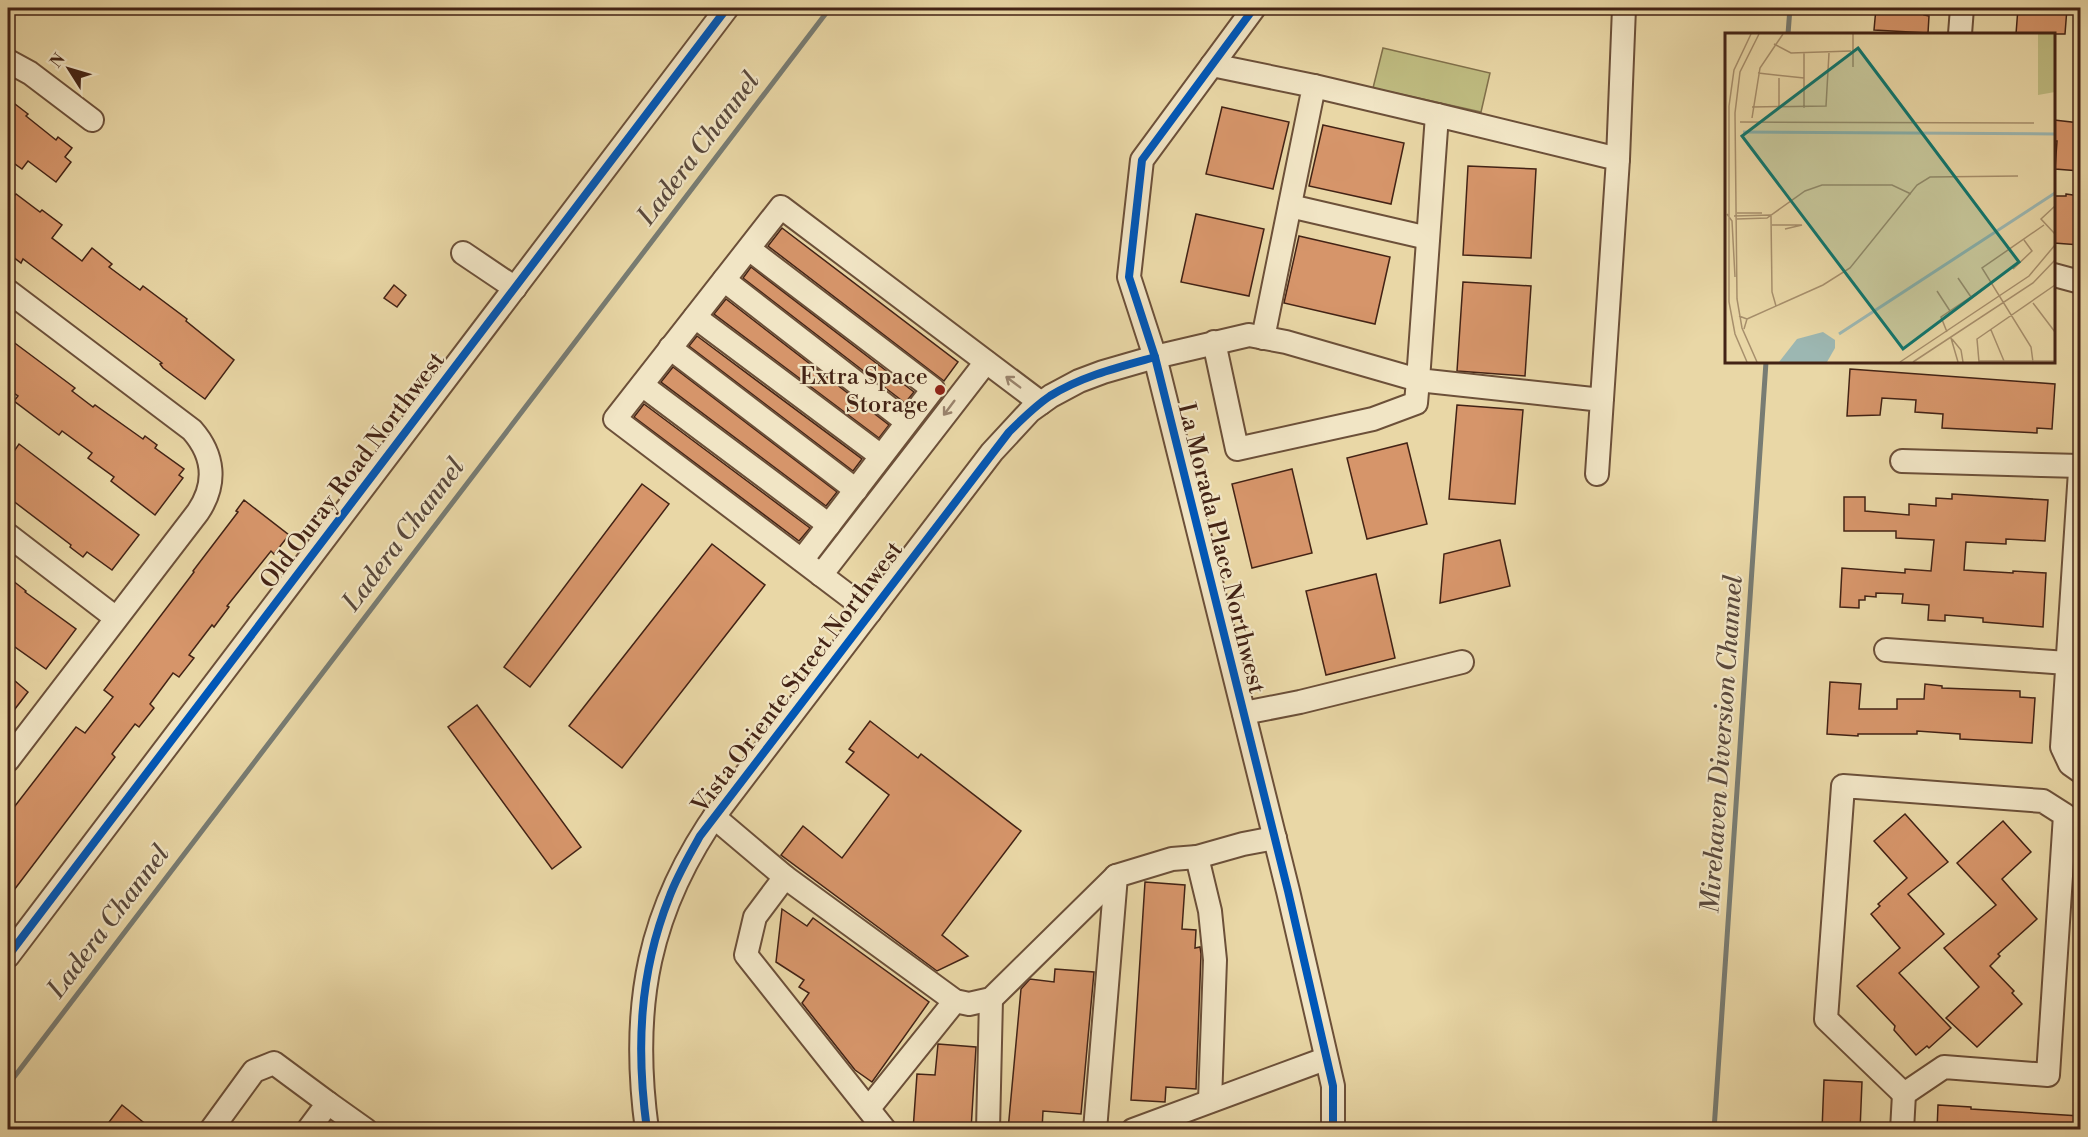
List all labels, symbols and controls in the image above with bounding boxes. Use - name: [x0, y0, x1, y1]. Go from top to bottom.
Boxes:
- inset map: [1725, 33, 2055, 363]
- north arrow: [39, 39, 99, 99]
- text: N: [46, 49, 70, 72]
- water label: Ladera Channel: [630, 65, 767, 232]
- street label: Old Ouray Road Northwest: [254, 346, 452, 595]
- place label: Extra Space Storage: [799, 362, 928, 420]
- one-way arrow: [1005, 376, 1021, 389]
- marker: Extra Space Storage: [933, 383, 947, 397]
- one-way arrow: [943, 399, 956, 415]
- street label: La Morada Place Northwest: [1170, 400, 1272, 697]
- water label: Ladera Channel: [335, 451, 472, 618]
- street label: Vista Oriente Street Northwest: [685, 535, 910, 820]
- water label: Mirehaven Diversion Channel: [1694, 573, 1750, 914]
- water label: Ladera Channel: [40, 838, 177, 1005]

